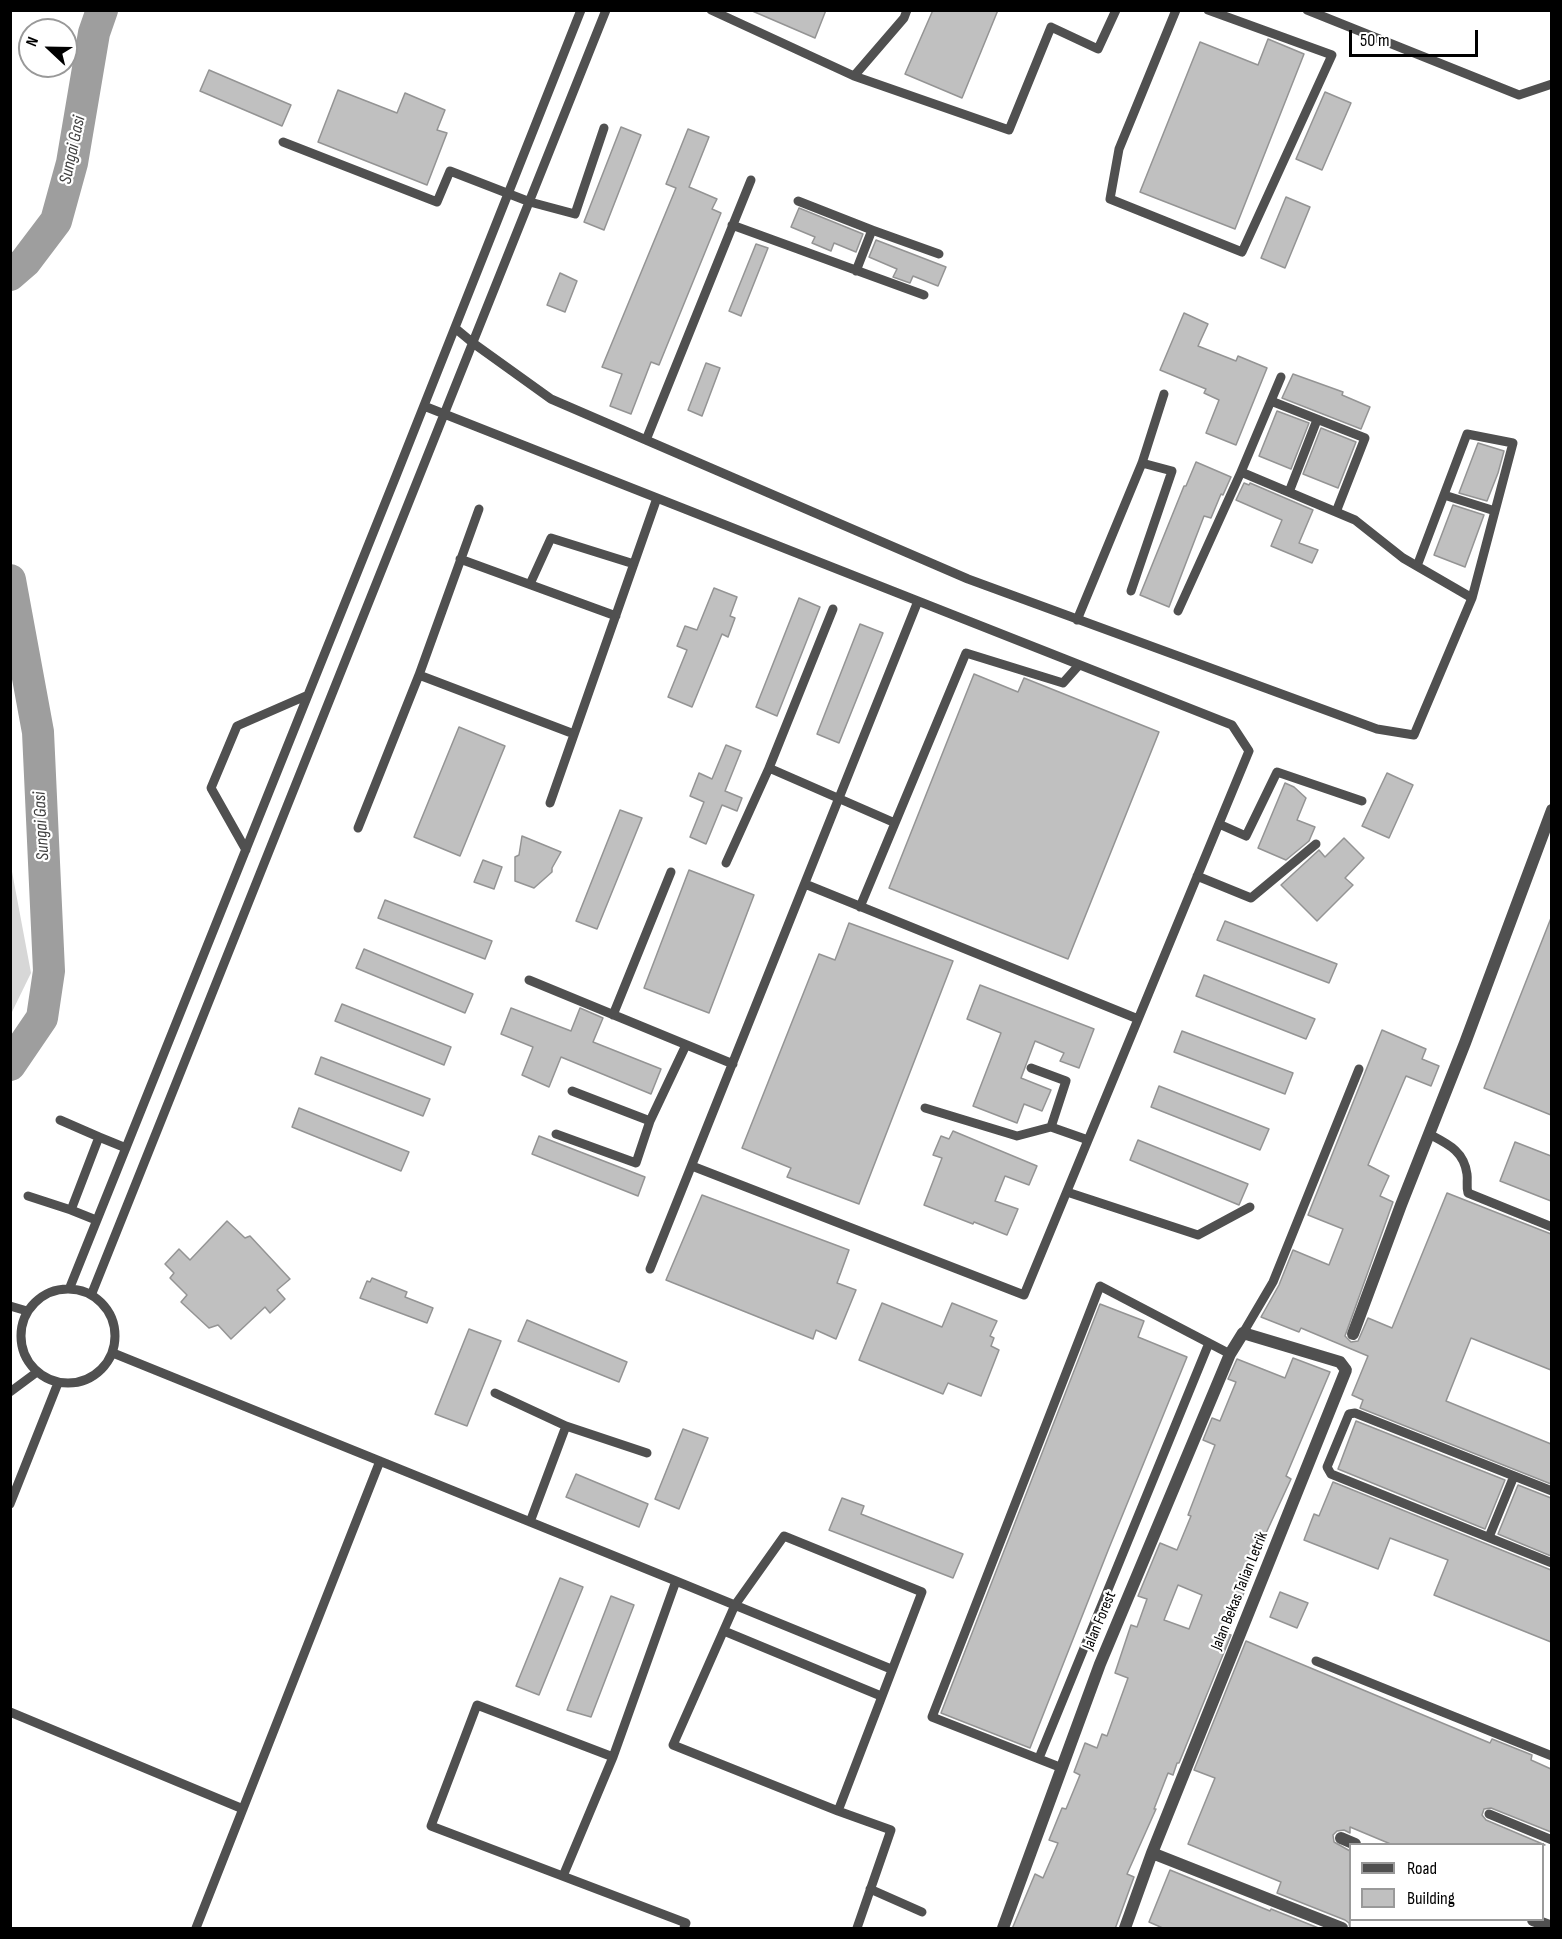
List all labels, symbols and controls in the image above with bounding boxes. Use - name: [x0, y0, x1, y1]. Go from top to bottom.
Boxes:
- north arrow: [18, 18, 78, 78]
- scale bar: [1352, 18, 1481, 56]
- text: 50 m: [1360, 30, 1390, 51]
- text: N: [22, 34, 43, 49]
- water label: Sungai Gasi: [55, 114, 91, 186]
- water label: Sungai Gasi: [29, 791, 55, 861]
- street label: Jalan Bekas Talian Letrik: [1207, 1529, 1273, 1653]
- street label: Jalan Forest: [1079, 1589, 1121, 1653]
- legend: [1349, 1843, 1544, 1921]
- text: Road: [1407, 1858, 1437, 1879]
- text: Building: [1407, 1888, 1455, 1909]

